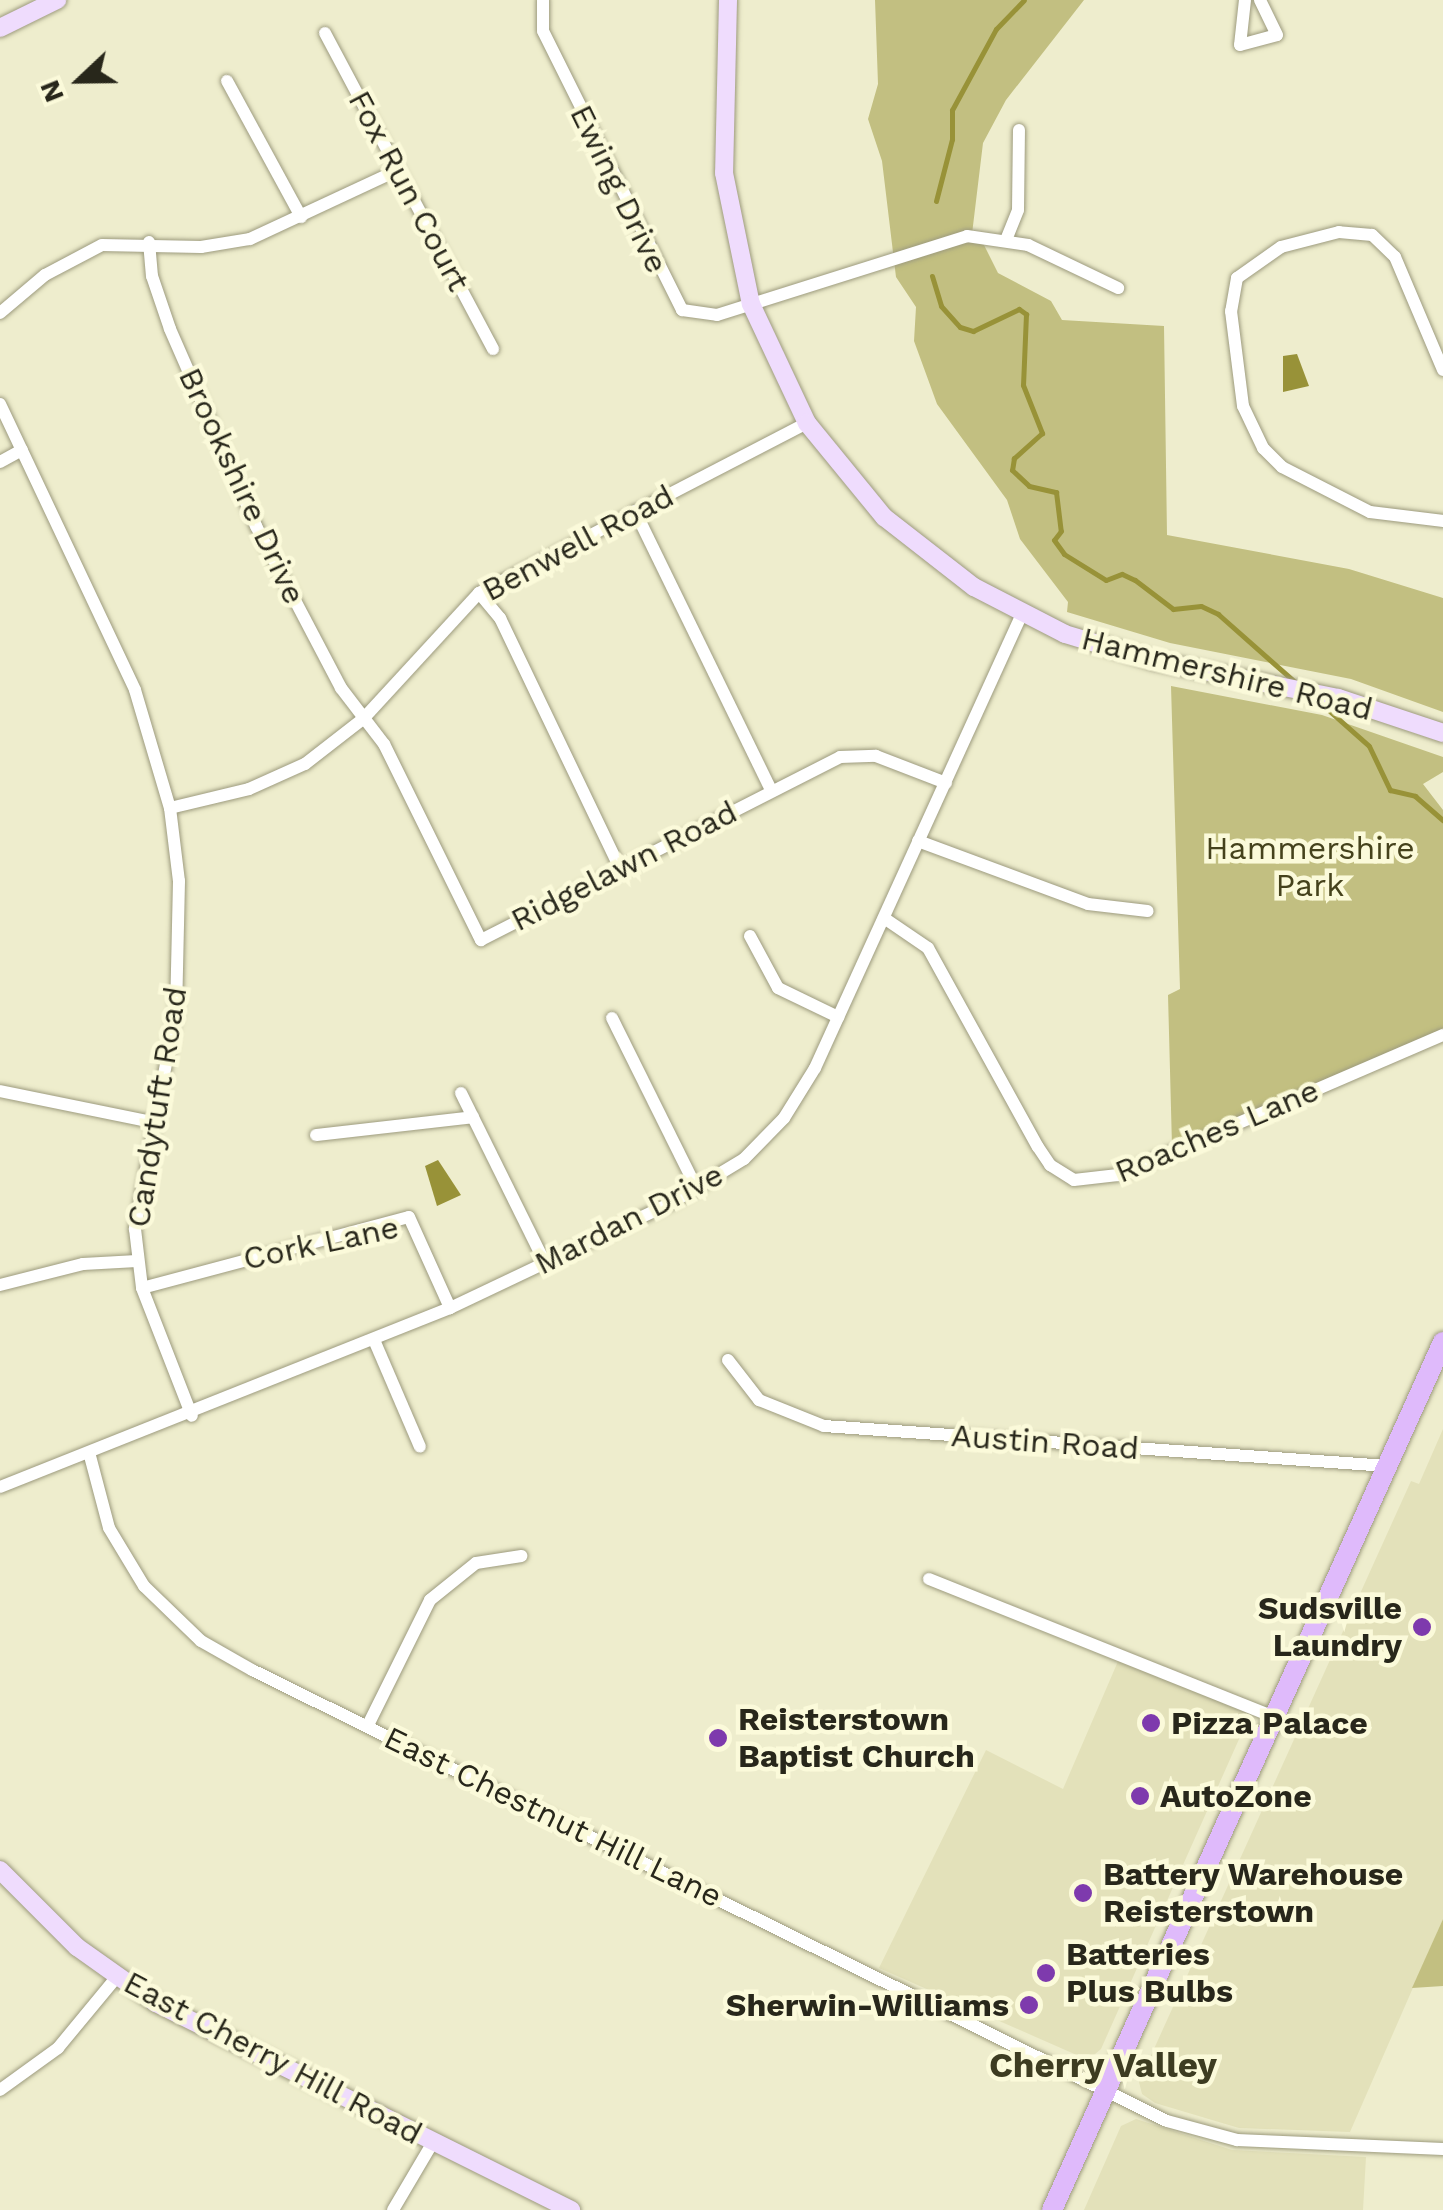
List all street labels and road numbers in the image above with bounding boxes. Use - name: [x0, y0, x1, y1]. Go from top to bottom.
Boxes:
- street label: Fox Run Court: [340, 84, 478, 298]
- street label: Ewing Drive: [562, 99, 676, 279]
- street label: Brookshire Drive: [170, 362, 314, 610]
- street label: Benwell Road: [475, 476, 681, 610]
- street label: Hammershire Road: [1078, 619, 1376, 729]
- street label: Ridgelawn Road: [505, 793, 743, 939]
- street label: Candytuft Road: [119, 984, 195, 1230]
- street label: Roaches Lane: [1109, 1071, 1325, 1191]
- street label: Mardan Drive: [528, 1155, 730, 1283]
- street label: Cork Lane: [239, 1208, 403, 1278]
- street label: Austin Road: [950, 1416, 1140, 1468]
- street label: East Chestnut Hill Lane: [377, 1718, 729, 1916]
- street label: East Cherry Hill Road: [116, 1963, 430, 2153]

